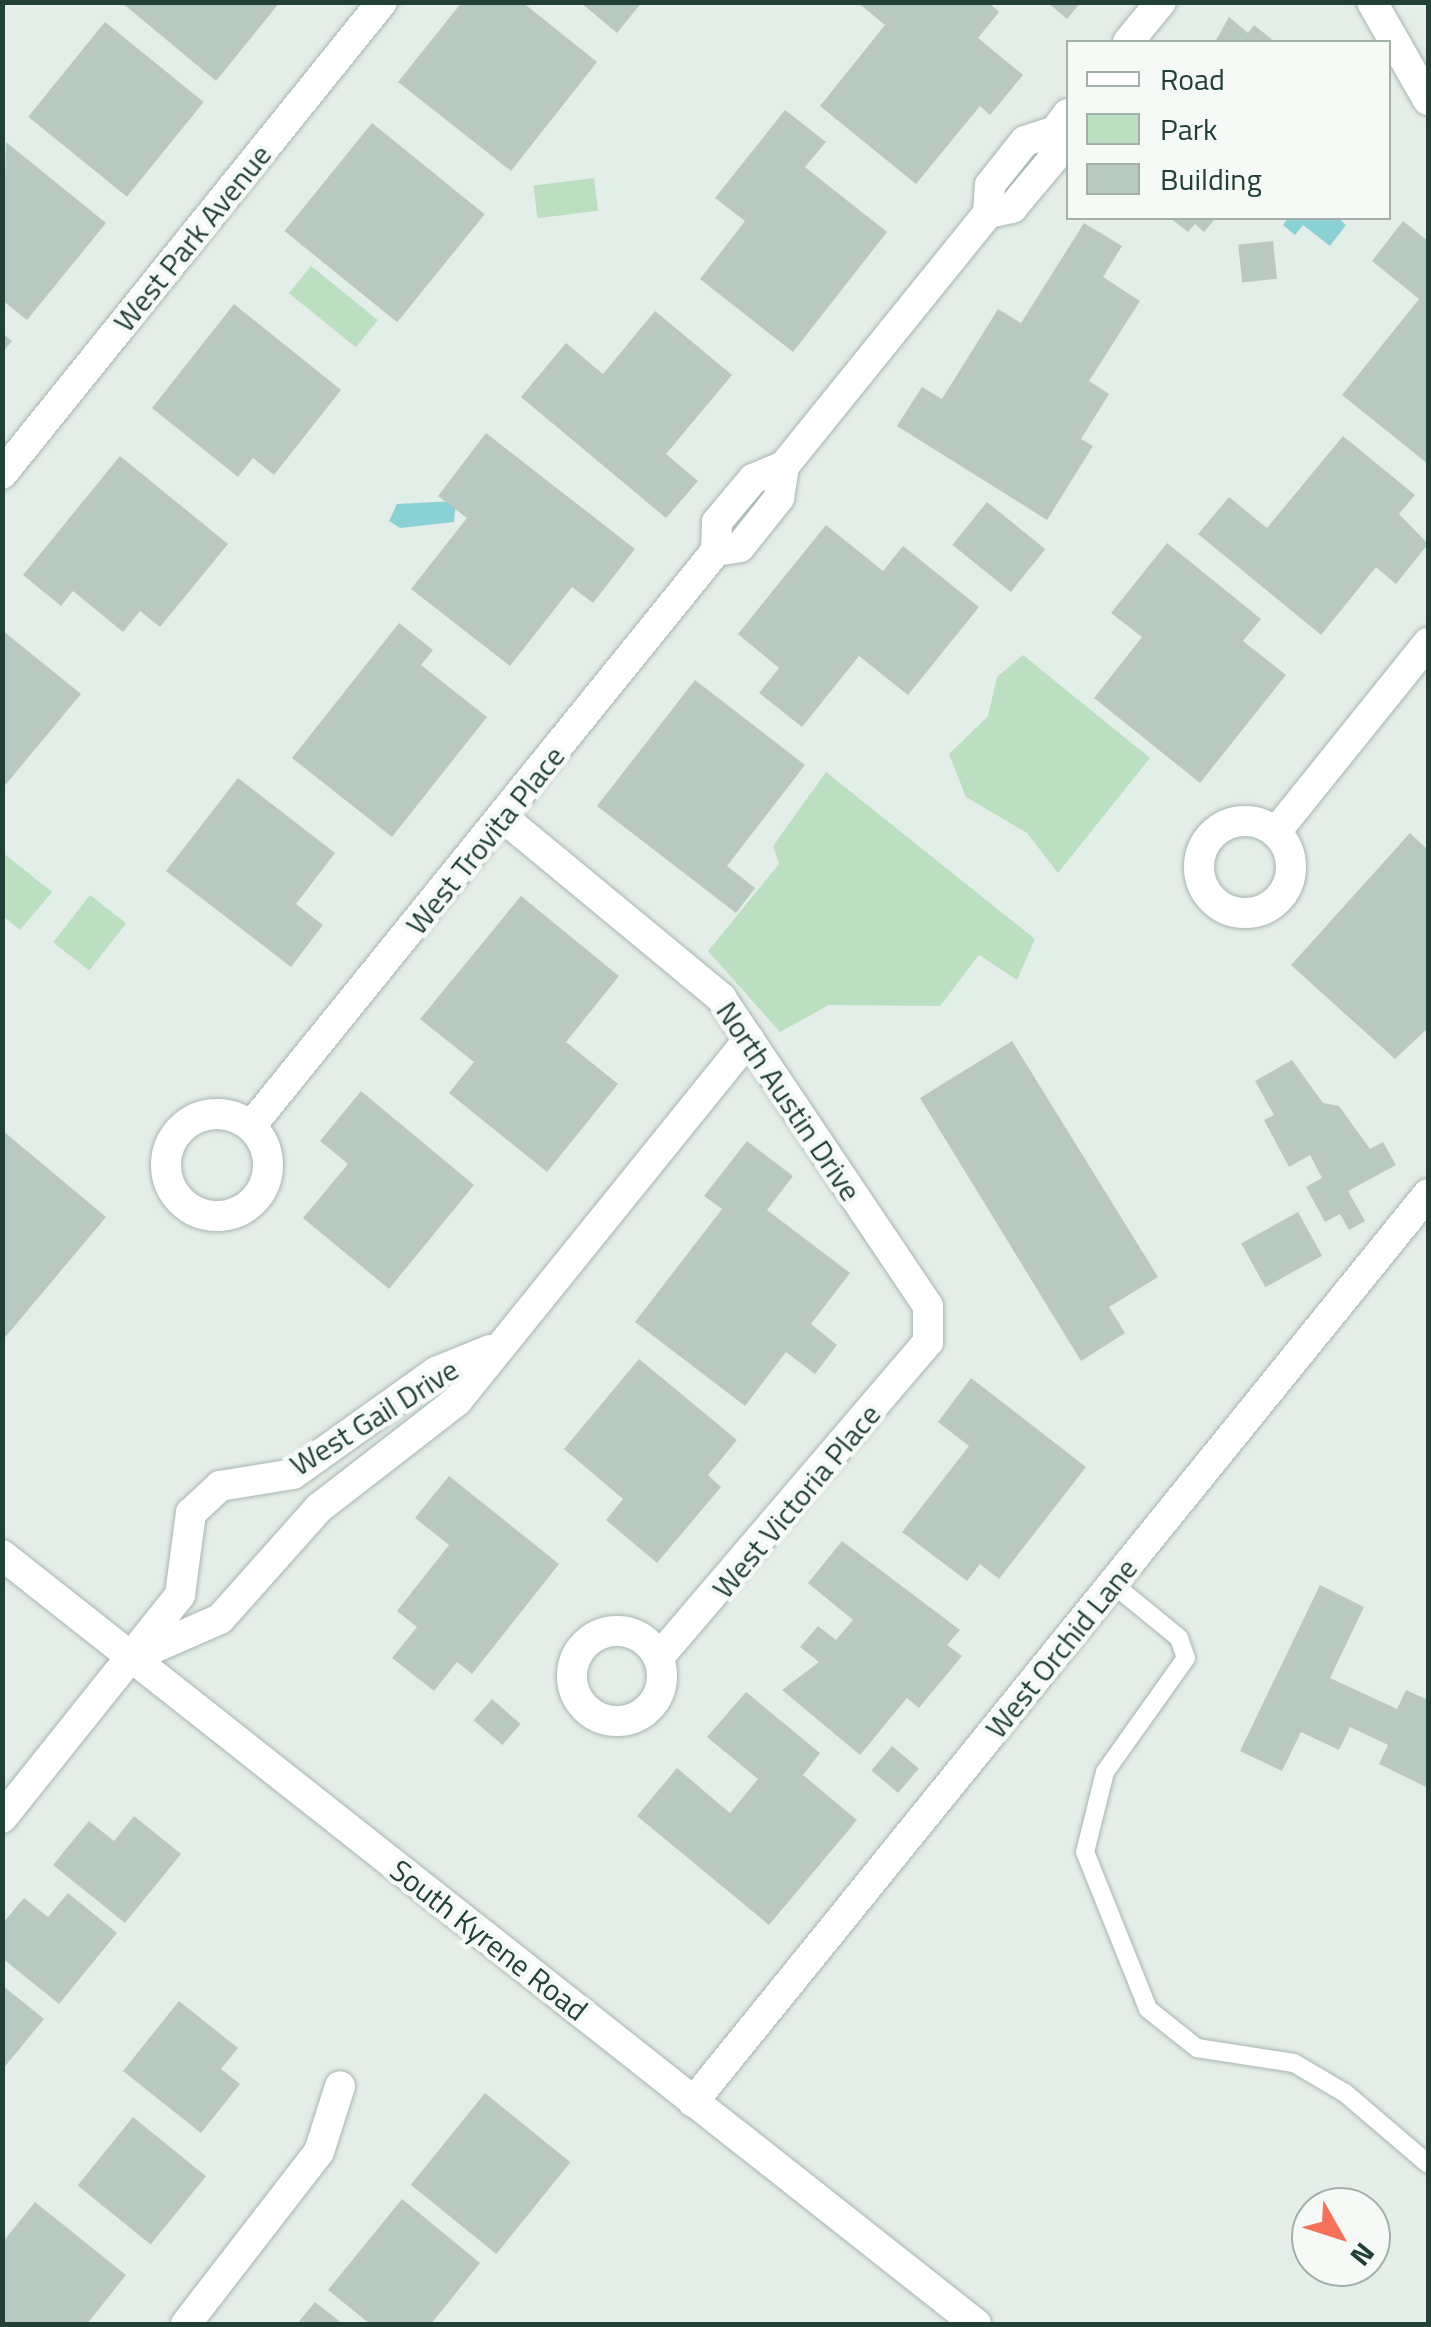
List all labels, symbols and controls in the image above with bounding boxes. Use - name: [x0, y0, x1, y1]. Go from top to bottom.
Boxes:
- legend: [1066, 40, 1391, 220]
- text: Road: [1160, 56, 1225, 102]
- text: Park: [1160, 106, 1217, 152]
- street label: West Park Avenue: [106, 137, 278, 339]
- text: Building: [1160, 156, 1262, 202]
- street label: West Trovita Place: [398, 739, 572, 941]
- street label: North Austin Drive: [709, 994, 869, 1208]
- street label: West Gail Drive: [283, 1351, 465, 1483]
- street label: West Victoria Place: [704, 1397, 888, 1605]
- street label: West Orchid Lane: [977, 1551, 1145, 1745]
- street label: South Kyrene Road: [383, 1852, 595, 2028]
- north arrow: [1291, 2187, 1391, 2287]
- text: N: [1340, 2234, 1386, 2276]

